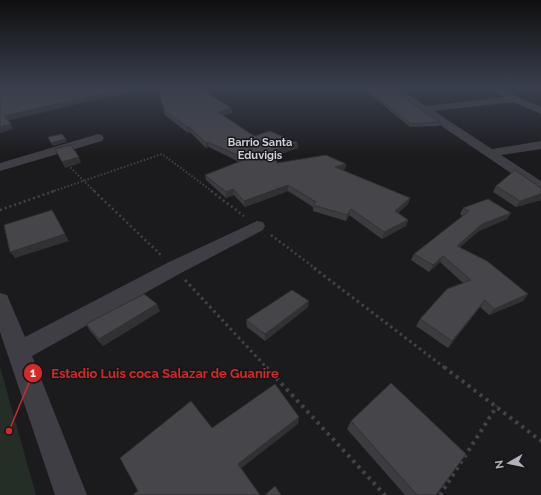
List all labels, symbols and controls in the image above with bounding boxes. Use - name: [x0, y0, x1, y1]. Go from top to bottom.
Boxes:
- district label: Barrio Santa Eduvigis: [228, 136, 292, 162]
- callout: Estadio Luis coca Salazar de Guanire: [23, 361, 287, 386]
- text: 1: [30, 366, 36, 380]
- text: Estadio Luis coca Salazar de Guanire: [51, 366, 279, 381]
- north arrow: [489, 443, 529, 483]
- text: N: [493, 459, 507, 470]

